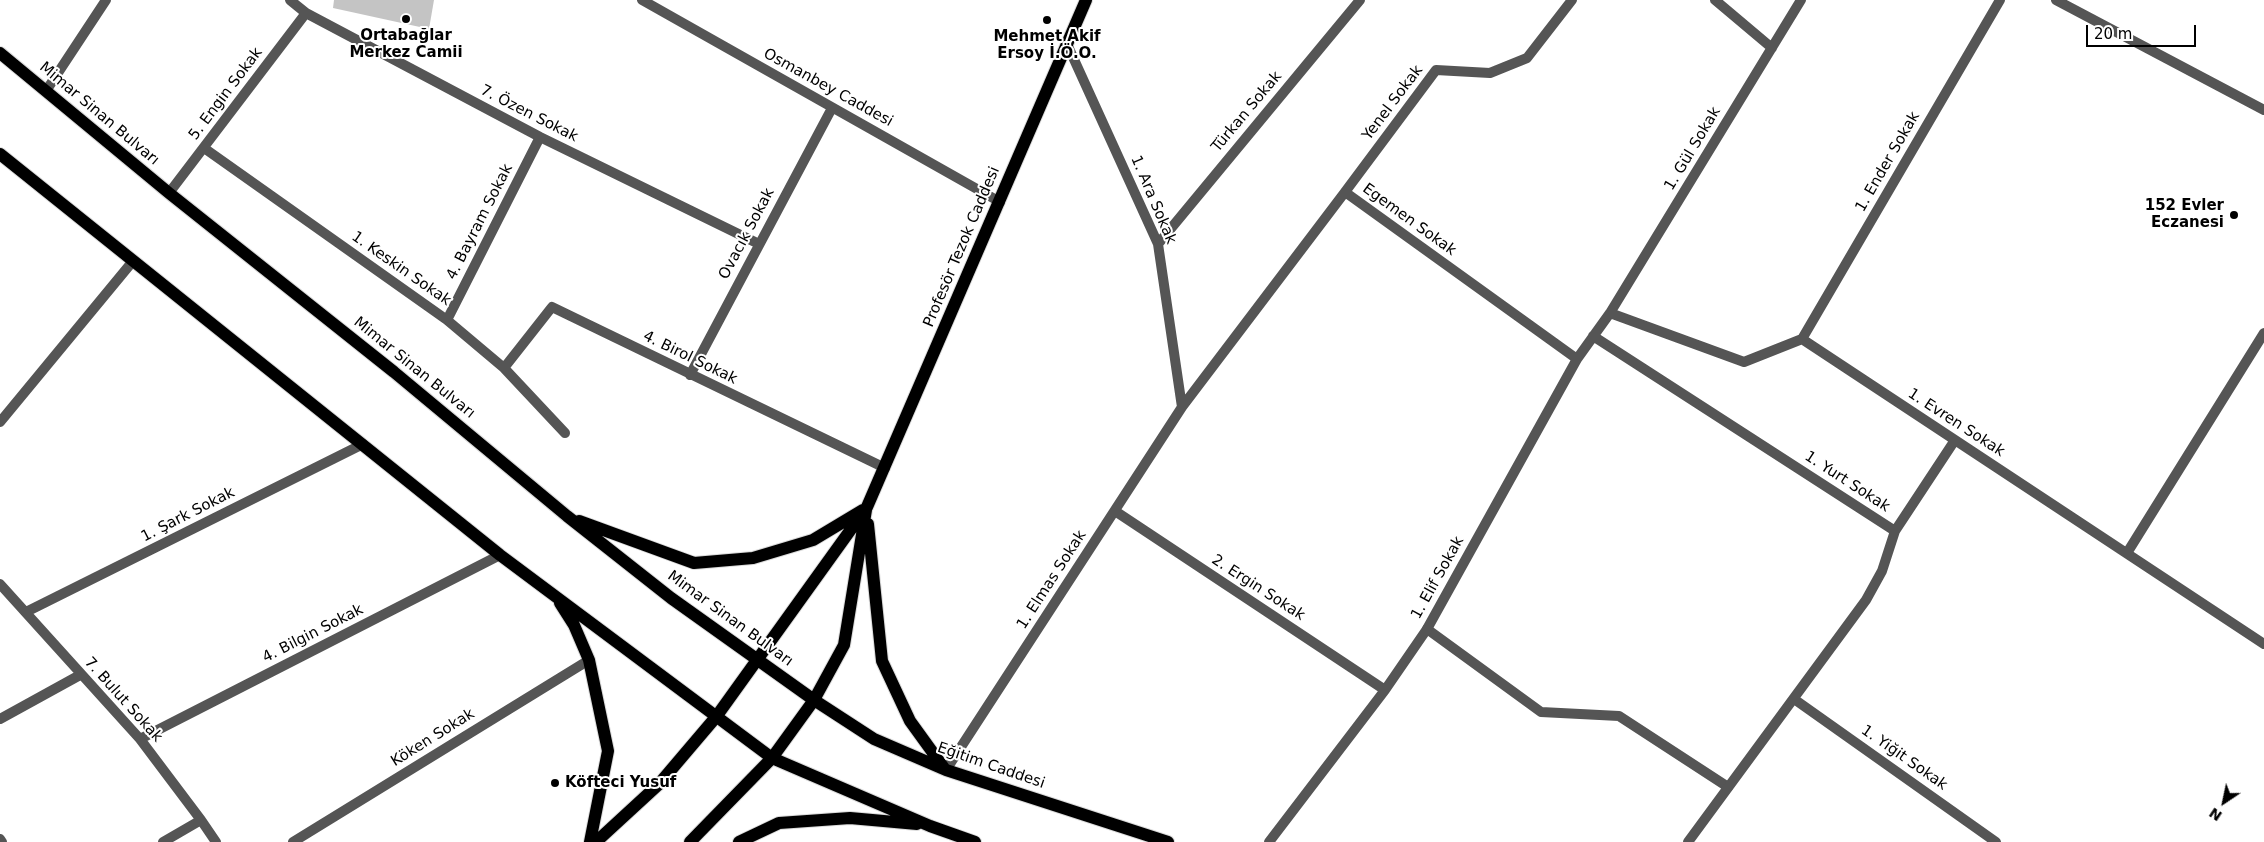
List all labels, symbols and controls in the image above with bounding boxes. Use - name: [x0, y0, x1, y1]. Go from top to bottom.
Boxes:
- marker: Ortabağlar Merkez Camii: [400, 13, 412, 25]
- marker: Mehmet Akif Ersoy İ.Ö.O.: [1041, 14, 1053, 26]
- scale bar: [2089, 15, 2199, 47]
- text: 20 m: [2094, 25, 2132, 43]
- place label: Ortabağlar Merkez Camii: [349, 27, 463, 62]
- place label: Mehmet Akif Ersoy İ.Ö.O.: [993, 28, 1101, 63]
- street label: 5. Engin Sokak: [185, 44, 267, 144]
- street label: Osmanbey Caddesi: [760, 45, 896, 131]
- street label: Mimar Sinan Bulvarı: [35, 59, 163, 169]
- street label: Yenel Sokak: [1359, 62, 1427, 144]
- street label: Türkan Sokak: [1208, 68, 1286, 156]
- street label: 7. Özen Sokak: [477, 82, 581, 146]
- street label: 1. Gül Sokak: [1661, 104, 1725, 194]
- street label: 1. Ender Sokak: [1852, 109, 1924, 215]
- street label: 1. Ara Sokak: [1126, 153, 1180, 247]
- street label: 4. Bayram Sokak: [443, 161, 517, 283]
- street label: Profesör Tezok Caddesi: [920, 164, 1004, 330]
- street label: Egemen Sokak: [1359, 180, 1459, 260]
- street label: Ovacık Sokak: [715, 185, 779, 283]
- place label: 152 Evler Eczanesi: [2145, 197, 2224, 232]
- marker: 152 Evler Eczanesi: [2228, 209, 2240, 221]
- street label: 1. Keskin Sokak: [348, 228, 454, 310]
- street label: Mimar Sinan Bulvarı: [350, 314, 478, 422]
- street label: 4. Birol Sokak: [640, 327, 740, 389]
- street label: 1. Evren Sokak: [1904, 385, 2008, 461]
- street label: 1. Yurt Sokak: [1801, 448, 1893, 516]
- street label: 1. Şark Sokak: [138, 484, 238, 546]
- street label: 1. Elmas Sokak: [1013, 527, 1091, 633]
- street label: 1. Elif Sokak: [1408, 533, 1468, 623]
- street label: 2. Ergin Sokak: [1208, 551, 1308, 625]
- street label: Mimar Sinan Bulvarı: [664, 567, 796, 671]
- street label: 4. Bilgin Sokak: [260, 601, 366, 667]
- street label: 7. Bulut Sokak: [80, 654, 166, 746]
- street label: Köken Sokak: [388, 705, 478, 771]
- street label: 1. Yiğit Sokak: [1857, 722, 1951, 794]
- street label: Eğitim Caddesi: [935, 739, 1047, 793]
- place label: Köfteci Yusuf: [565, 774, 676, 792]
- marker: Köfteci Yusuf: [549, 777, 561, 789]
- north arrow: [2199, 777, 2249, 827]
- text: N: [2206, 805, 2225, 824]

